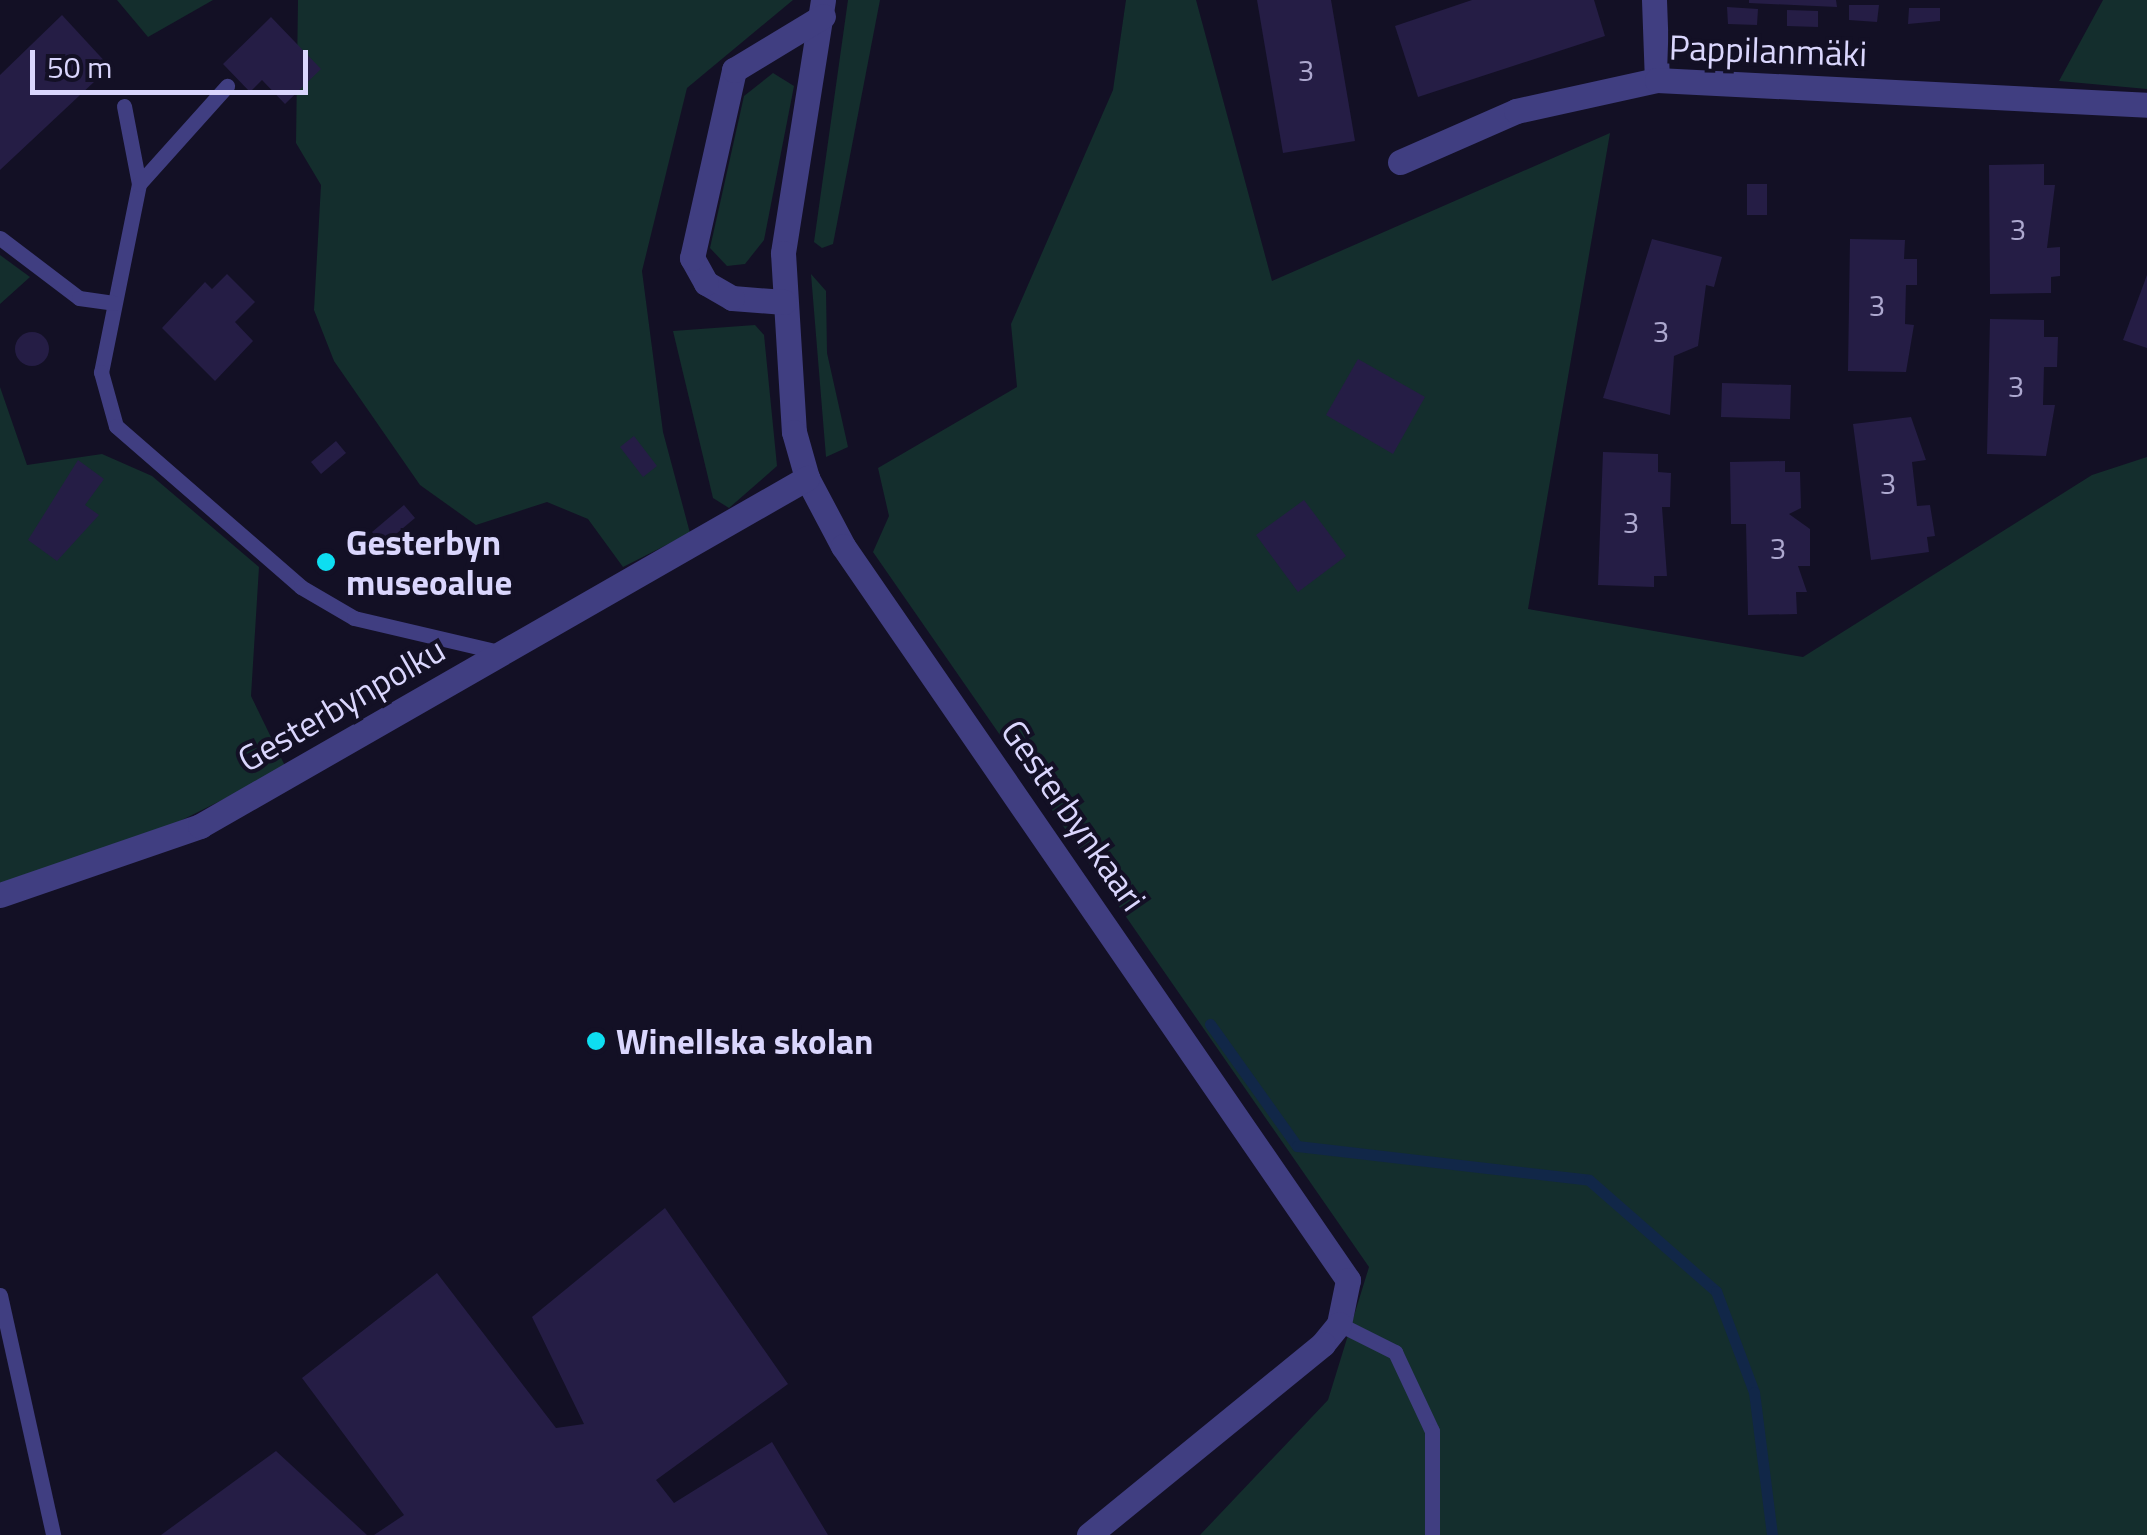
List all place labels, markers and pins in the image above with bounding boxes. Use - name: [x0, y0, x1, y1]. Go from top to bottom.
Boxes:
- place label: Gesterbyn museoalue: [346, 521, 512, 603]
- marker: Gesterbyn museoalue: [315, 551, 337, 573]
- place label: Winellska skolan: [616, 1020, 873, 1062]
- marker: Winellska skolan: [585, 1030, 607, 1052]

